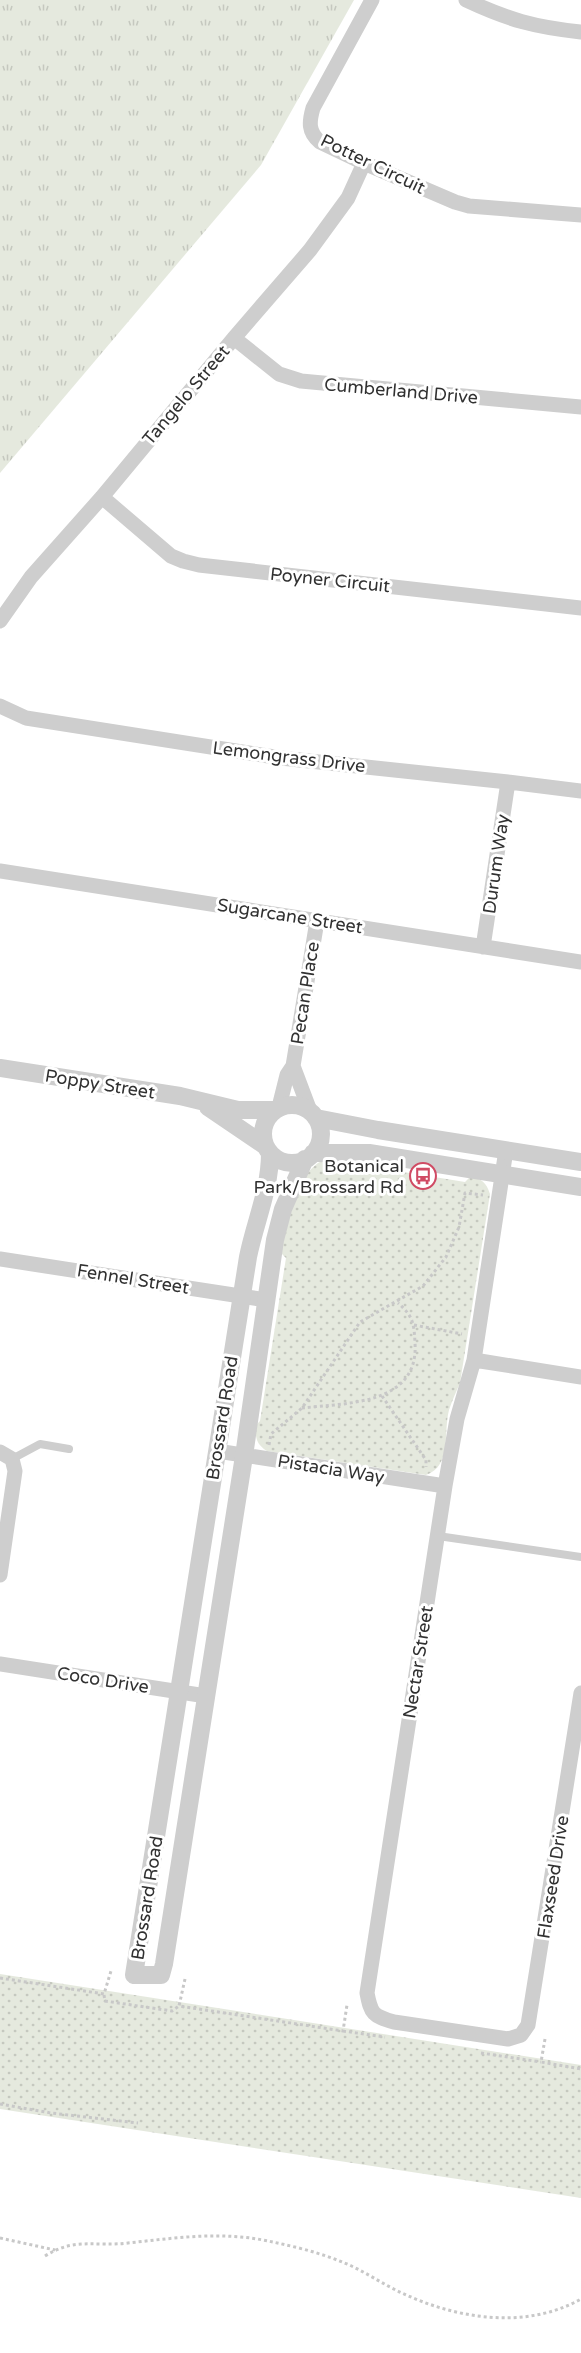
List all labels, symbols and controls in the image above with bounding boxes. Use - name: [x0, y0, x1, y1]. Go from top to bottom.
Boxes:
- street label: Potter Circuit: [317, 129, 429, 199]
- street label: Tangelo Street: [138, 340, 234, 449]
- street label: Cumberland Drive: [323, 373, 479, 409]
- street label: Poyner Circuit: [269, 563, 391, 597]
- street label: Lemongrass Drive: [211, 737, 367, 777]
- street label: Durum Way: [478, 812, 514, 915]
- street label: Sugarcane Street: [216, 894, 364, 938]
- street label: Pecan Place: [286, 940, 324, 1046]
- street label: Poppy Street: [43, 1064, 157, 1104]
- place label: Botanical Park/Brossard Rd: [253, 1155, 404, 1198]
- bus stop icon: Botanical Park/Brossard Rd: [408, 1161, 438, 1191]
- street label: Fennel Street: [75, 1259, 191, 1299]
- street label: Brossard Road: [201, 1354, 243, 1482]
- street label: Pistacia Way: [276, 1450, 386, 1488]
- street label: Nectar Street: [398, 1604, 438, 1720]
- street label: Coco Drive: [56, 1662, 150, 1698]
- street label: Flaxseed Drive: [532, 1814, 574, 1940]
- street label: Brossard Road: [126, 1834, 168, 1962]

